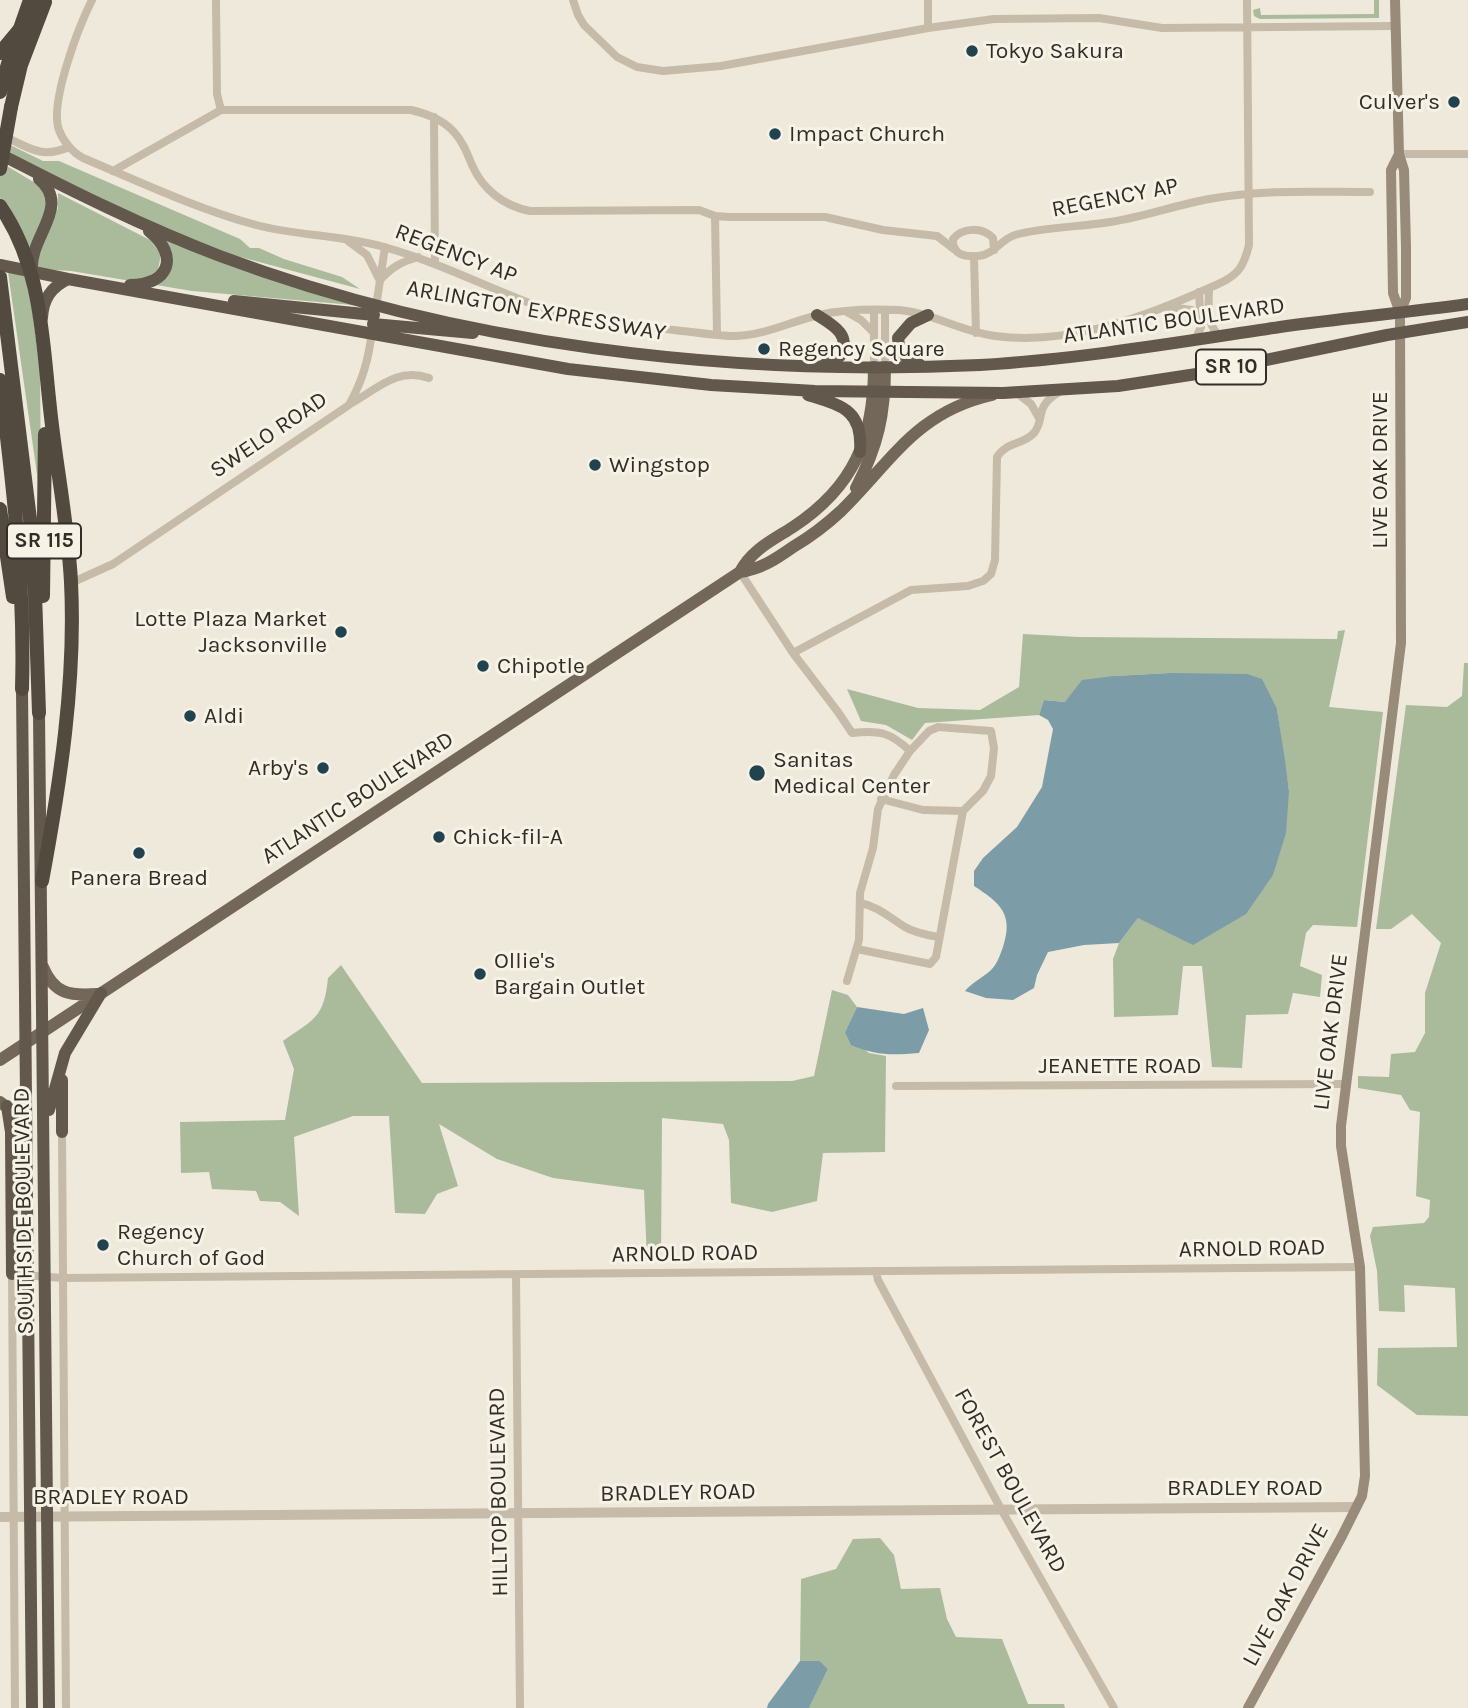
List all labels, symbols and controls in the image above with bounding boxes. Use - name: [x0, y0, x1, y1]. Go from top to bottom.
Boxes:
- place label: Tokyo Sakura: [986, 37, 1124, 65]
- marker: Tokyo Sakura: [964, 43, 980, 59]
- place label: Culver's: [1359, 88, 1440, 116]
- marker: Culver's: [1446, 94, 1462, 110]
- place label: Impact Church: [789, 120, 945, 148]
- marker: Impact Church: [767, 126, 783, 142]
- street label: REGENCY AP: [1049, 172, 1181, 224]
- street label: REGENCY AP: [391, 218, 521, 290]
- street label: ARLINGTON EXPRESSWAY: [404, 275, 668, 347]
- street label: ATLANTIC BOULEVARD: [1061, 292, 1287, 350]
- place label: Regency Square: [778, 335, 945, 363]
- marker: Regency Square: [756, 341, 772, 357]
- road number: SR 10: [1196, 350, 1266, 384]
- street label: SWELO ROAD: [205, 386, 333, 484]
- street label: LIVE OAK DRIVE: [1366, 391, 1394, 549]
- place label: Wingstop: [609, 451, 710, 479]
- marker: Wingstop: [587, 457, 603, 473]
- road number: SR 115: [7, 524, 81, 558]
- place label: Lotte Plaza Market Jacksonville: [134, 605, 327, 659]
- marker: Lotte Plaza Market Jacksonville: [333, 624, 349, 640]
- place label: Chipotle: [497, 652, 585, 680]
- marker: Chipotle: [475, 658, 491, 674]
- place label: Aldi: [204, 702, 244, 730]
- marker: Aldi: [182, 708, 198, 724]
- street label: ATLANTIC BOULEVARD: [257, 726, 459, 870]
- place label: Sanitas Medical Center: [773, 746, 930, 800]
- place label: Arby's: [248, 754, 309, 782]
- marker: Arby's: [315, 760, 331, 776]
- marker: Sanitas Medical Center: [747, 763, 767, 783]
- place label: Chick-fil-A: [453, 823, 563, 851]
- marker: Chick-fil-A: [431, 829, 447, 845]
- marker: Panera Bread: [131, 845, 147, 861]
- place label: Panera Bread: [70, 864, 208, 892]
- place label: Ollie's Bargain Outlet: [494, 947, 645, 1001]
- street label: LIVE OAK DRIVE: [1308, 952, 1354, 1112]
- marker: Ollie's Bargain Outlet: [472, 966, 488, 982]
- street label: JEANETTE ROAD: [1039, 1052, 1201, 1080]
- street label: SOUTHSIDE BOULEVARD: [8, 1087, 40, 1335]
- place label: Regency Church of God: [117, 1218, 265, 1272]
- street label: ARNOLD ROAD: [1178, 1234, 1326, 1264]
- marker: Regency Church of God: [95, 1237, 111, 1253]
- street label: ARNOLD ROAD: [611, 1239, 759, 1269]
- street label: FOREST BOULEVARD: [948, 1384, 1072, 1578]
- street label: HILLTOP BOULEVARD: [483, 1387, 515, 1597]
- street label: BRADLEY ROAD: [1167, 1474, 1323, 1502]
- street label: BRADLEY ROAD: [600, 1478, 756, 1508]
- street label: BRADLEY ROAD: [33, 1483, 189, 1511]
- street label: LIVE OAK DRIVE: [1237, 1519, 1335, 1671]

